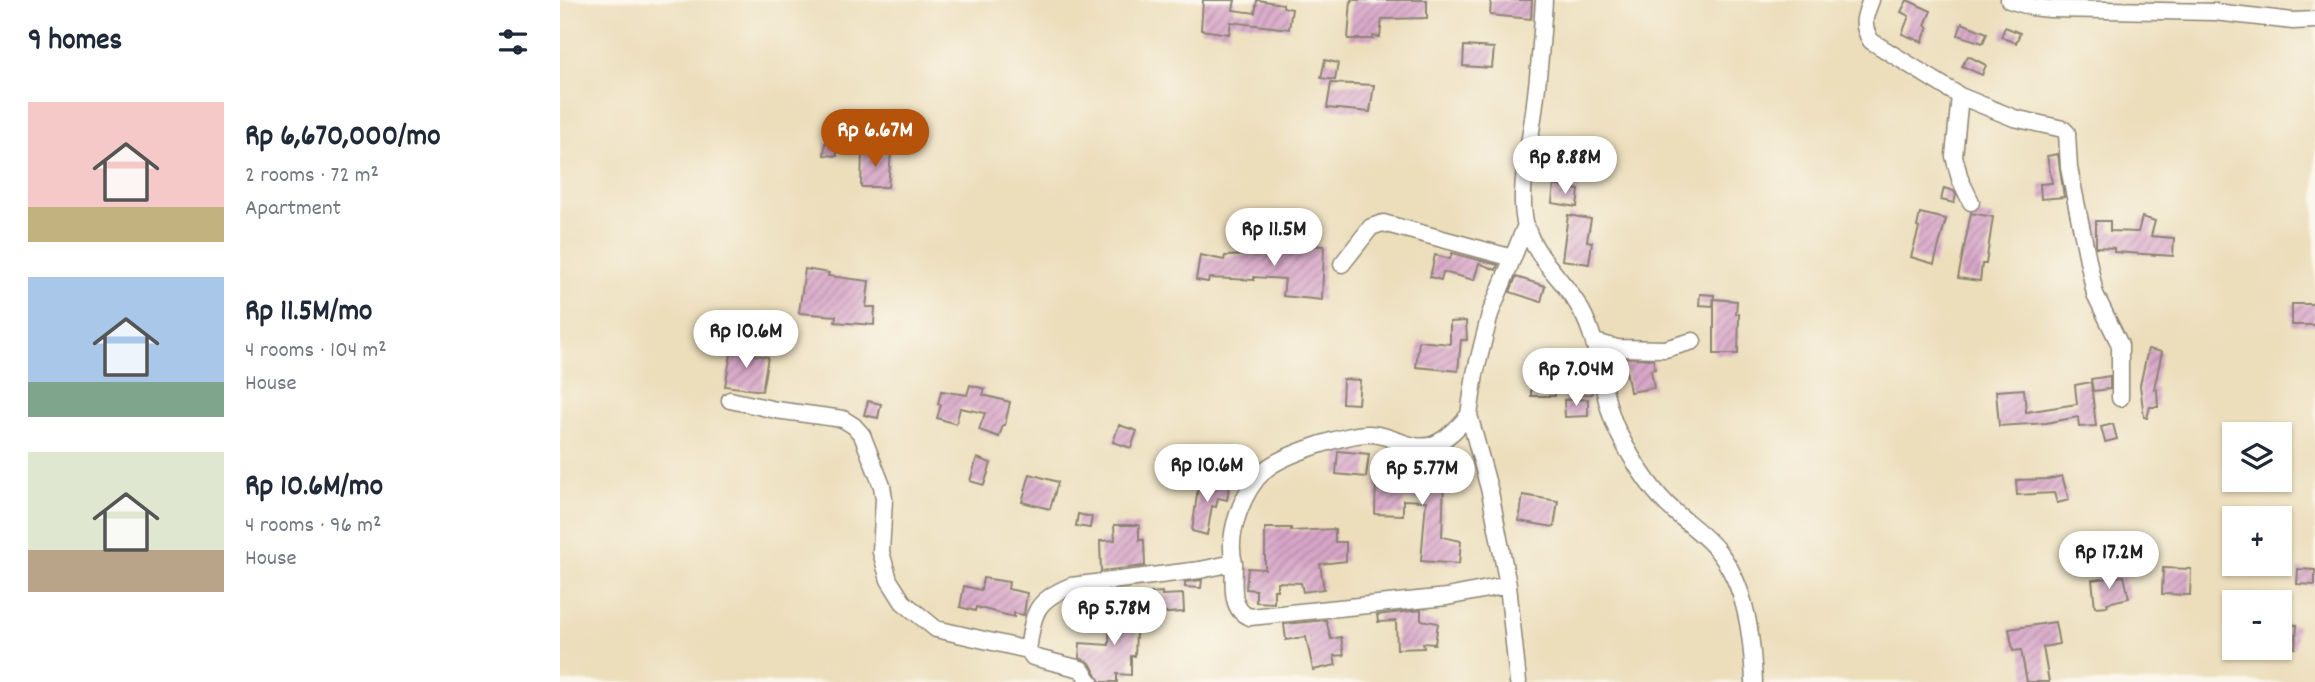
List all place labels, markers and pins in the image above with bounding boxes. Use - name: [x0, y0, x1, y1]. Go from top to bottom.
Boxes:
- pin: Rp 6.67M: [803, 110, 947, 169]
- pin: Rp 8.88M: [1493, 136, 1637, 196]
- pin: Rp 11.5M: [1202, 208, 1346, 268]
- pin: Rp 10.6M: [674, 310, 818, 370]
- pin: Rp 7.04M: [1504, 348, 1648, 408]
- pin: Rp 10.6M: [1135, 444, 1279, 504]
- pin: Rp 5.77M: [1350, 448, 1494, 507]
- pin: Rp 17.2M: [2037, 532, 2181, 591]
- pin: Rp 5.78M: [1042, 588, 1186, 647]

